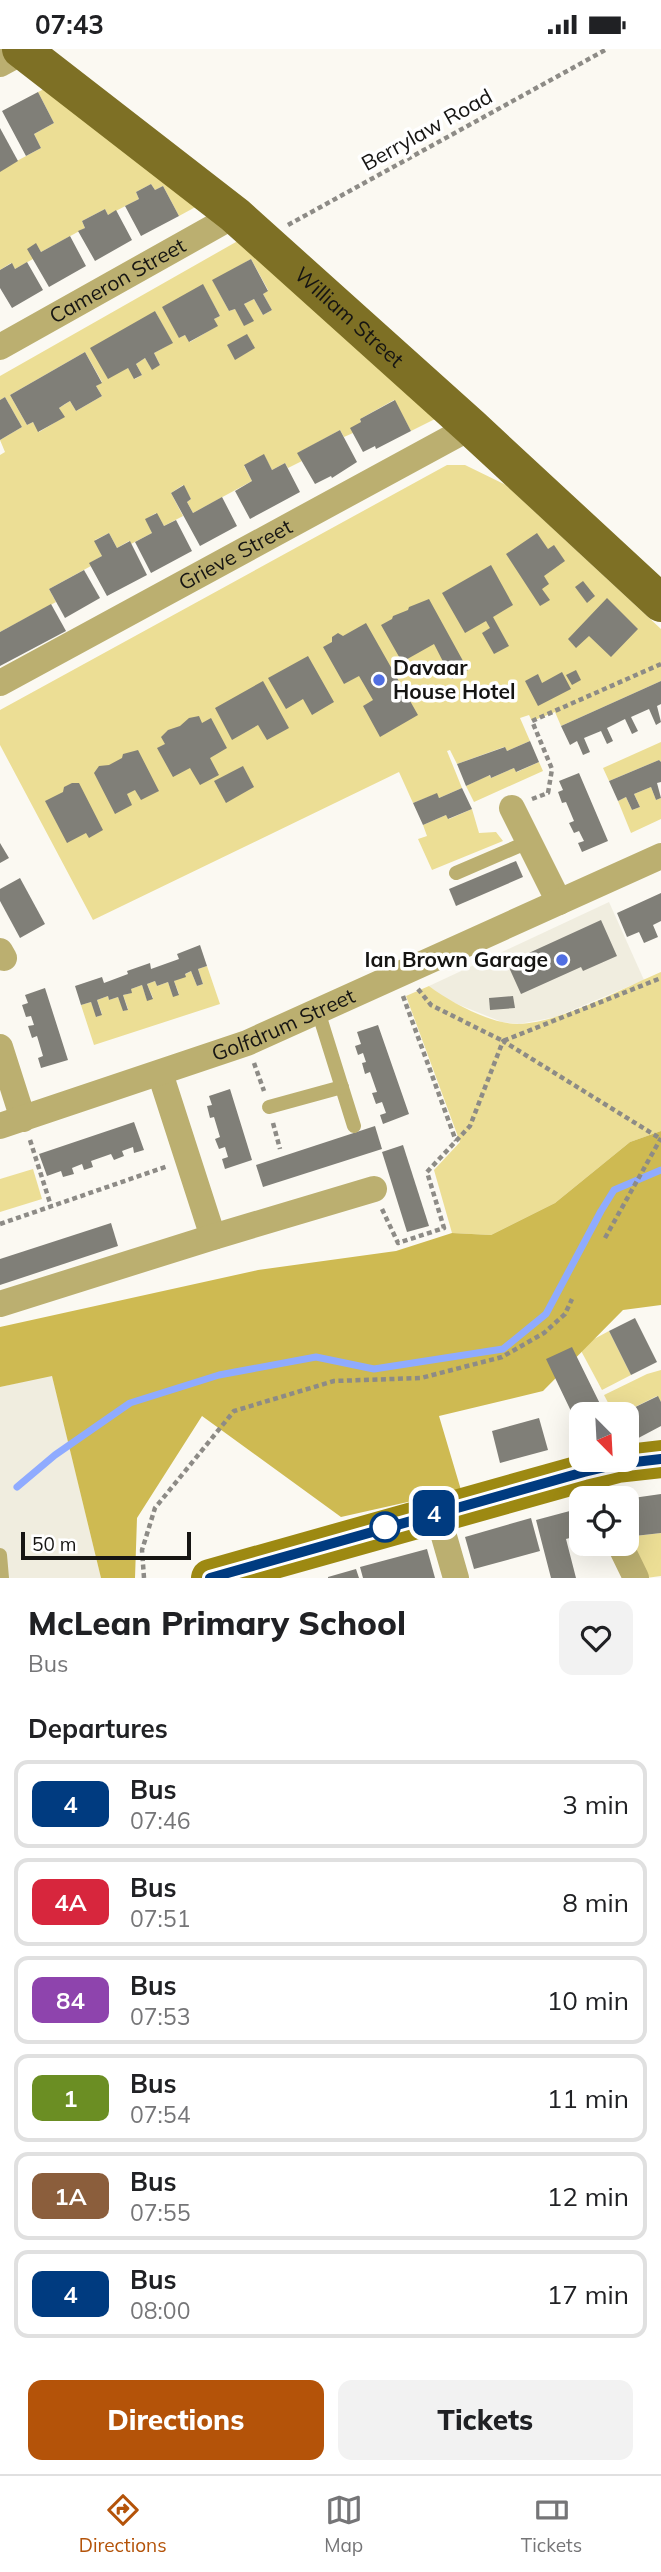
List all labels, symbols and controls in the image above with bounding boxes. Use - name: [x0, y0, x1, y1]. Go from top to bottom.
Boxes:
- text: 07:43: [35, 8, 104, 41]
- street label: Berrylaw Road: [357, 83, 496, 176]
- street label: Cameron Street: [45, 231, 190, 329]
- street label: William Street: [290, 261, 410, 372]
- street label: Grieve Street: [174, 513, 296, 595]
- place label: Davaar House Hotel: [393, 654, 515, 704]
- marker: Davaar House Hotel: [371, 672, 387, 688]
- place label: Ian Brown Garage: [365, 946, 548, 972]
- marker: Ian Brown Garage: [554, 952, 570, 968]
- street label: Golfdrum Street: [208, 982, 359, 1066]
- north arrow: [569, 1402, 639, 1472]
- map controls: [569, 1402, 639, 1556]
- button: locate: [569, 1486, 639, 1556]
- line badge: 4: [411, 1490, 457, 1536]
- text: 4: [427, 1498, 441, 1528]
- unlabelled marker: [370, 1512, 400, 1542]
- scale bar: [21, 1529, 191, 1561]
- text: 50 m: [32, 1532, 76, 1556]
- button: heart: [559, 1601, 633, 1675]
- text: McLean Primary School: [28, 1602, 406, 1643]
- text: Bus: [28, 1649, 68, 1678]
- text: Departures: [28, 1712, 168, 1745]
- text: Bus: [130, 1773, 176, 1806]
- text: 3 min: [562, 1788, 629, 1821]
- text: 4: [63, 1789, 78, 1819]
- text: 07:46: [130, 1806, 190, 1835]
- text: Bus: [130, 1871, 176, 1904]
- text: 8 min: [562, 1886, 629, 1919]
- text: 4A: [54, 1887, 87, 1917]
- text: 07:51: [130, 1904, 190, 1933]
- text: Bus: [130, 1969, 176, 2002]
- text: 10 min: [547, 1984, 629, 2017]
- text: 84: [56, 1985, 85, 2015]
- text: 07:53: [130, 2002, 190, 2031]
- text: Bus: [130, 2067, 176, 2100]
- text: 11 min: [547, 2082, 629, 2115]
- text: 1: [63, 2083, 78, 2113]
- text: 07:54: [130, 2100, 190, 2129]
- text: Bus: [130, 2165, 176, 2198]
- text: 12 min: [547, 2180, 629, 2213]
- text: 1A: [54, 2181, 87, 2211]
- text: 07:55: [130, 2198, 190, 2227]
- text: Bus: [130, 2263, 176, 2296]
- text: 17 min: [547, 2278, 629, 2311]
- text: 4: [63, 2279, 78, 2309]
- text: 08:00: [130, 2296, 190, 2325]
- button: Directions: [28, 2380, 324, 2460]
- button: Tickets: [338, 2380, 633, 2460]
- tab: Directions: [79, 2491, 167, 2557]
- tab: Map: [324, 2491, 363, 2557]
- tab: Tickets: [521, 2491, 582, 2557]

